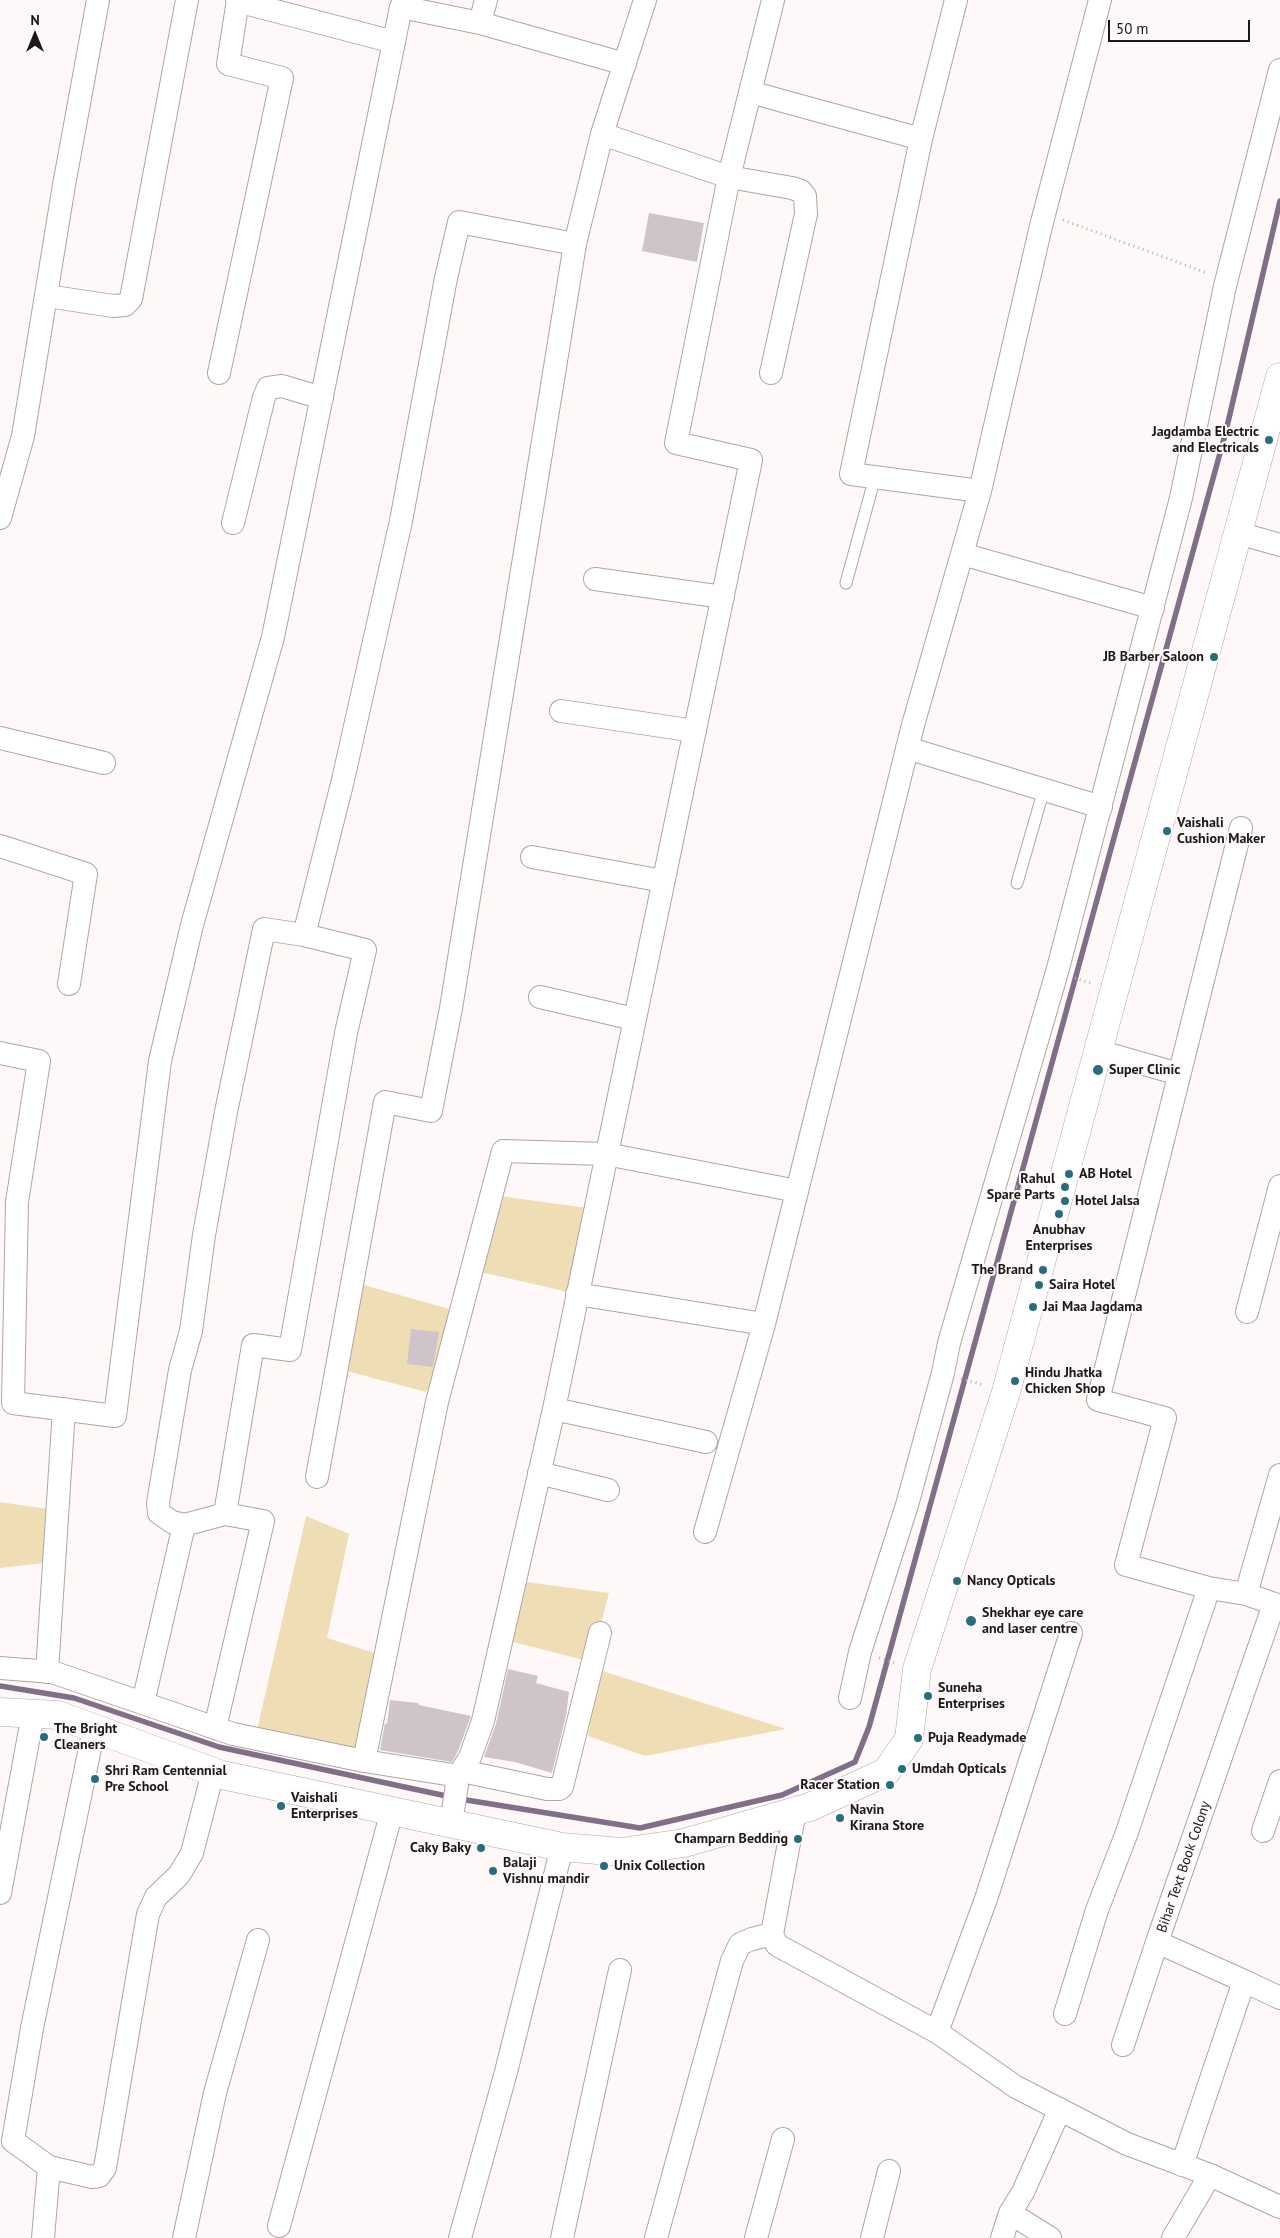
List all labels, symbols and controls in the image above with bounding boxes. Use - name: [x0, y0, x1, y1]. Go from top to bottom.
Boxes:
- north arrow: [10, 10, 60, 60]
- scale bar: [1110, 10, 1252, 42]
- text: N: [30, 11, 40, 29]
- text: 50 m: [1116, 19, 1149, 38]
- place label: Jagdamba Electric and Electricals: [1152, 424, 1259, 457]
- marker: Jagdamba Electric and Electricals: [1263, 434, 1275, 446]
- place label: JB Barber Saloon: [1103, 649, 1204, 665]
- marker: JB Barber Saloon: [1208, 651, 1220, 663]
- place label: Vaishali Cushion Maker: [1177, 815, 1265, 848]
- marker: Vaishali Cushion Maker: [1161, 825, 1173, 837]
- place label: Super Clinic: [1109, 1062, 1180, 1078]
- marker: Super Clinic: [1091, 1063, 1105, 1077]
- place label: AB Hotel: [1079, 1166, 1132, 1182]
- marker: AB Hotel: [1063, 1168, 1075, 1180]
- place label: Rahul Spare Parts: [987, 1171, 1055, 1204]
- marker: Rahul Spare Parts: [1059, 1181, 1071, 1193]
- place label: Hotel Jalsa: [1075, 1193, 1140, 1209]
- marker: Hotel Jalsa: [1059, 1195, 1071, 1207]
- marker: Anubhav Enterprises: [1053, 1208, 1065, 1220]
- place label: Anubhav Enterprises: [1026, 1222, 1092, 1254]
- place label: The Brand: [971, 1262, 1033, 1278]
- marker: The Brand: [1037, 1264, 1049, 1276]
- place label: Saira Hotel: [1049, 1277, 1115, 1293]
- marker: Saira Hotel: [1033, 1279, 1045, 1291]
- place label: Jai Maa Jagdama: [1043, 1299, 1142, 1315]
- marker: Jai Maa Jagdama: [1027, 1301, 1039, 1313]
- place label: Hindu Jhatka Chicken Shop: [1025, 1365, 1105, 1398]
- marker: Hindu Jhatka Chicken Shop: [1009, 1375, 1021, 1387]
- place label: Nancy Opticals: [967, 1573, 1055, 1589]
- marker: Nancy Opticals: [951, 1575, 963, 1587]
- place label: Shekhar eye care and laser centre: [982, 1605, 1083, 1638]
- marker: Shekhar eye care and laser centre: [964, 1614, 978, 1628]
- place label: Suneha Enterprises: [938, 1680, 1005, 1712]
- marker: Suneha Enterprises: [922, 1690, 934, 1702]
- place label: The Bright Cleaners: [54, 1721, 117, 1754]
- place label: Puja Readymade: [928, 1730, 1026, 1746]
- marker: The Bright Cleaners: [38, 1731, 50, 1743]
- marker: Puja Readymade: [912, 1732, 924, 1744]
- place label: Umdah Opticals: [912, 1761, 1006, 1777]
- place label: Shri Ram Centennial Pre School: [105, 1763, 227, 1795]
- marker: Umdah Opticals: [896, 1763, 908, 1775]
- marker: Shri Ram Centennial Pre School: [89, 1773, 101, 1785]
- place label: Racer Station: [800, 1777, 880, 1793]
- marker: Racer Station: [884, 1779, 896, 1791]
- place label: Vaishali Enterprises: [291, 1790, 358, 1822]
- street label: Bihar Text Book Colony: [1154, 1799, 1214, 1935]
- marker: Vaishali Enterprises: [275, 1800, 287, 1812]
- place label: Navin Kirana Store: [850, 1802, 924, 1834]
- marker: Navin Kirana Store: [834, 1812, 846, 1824]
- place label: Champarn Bedding: [674, 1831, 788, 1847]
- marker: Champarn Bedding: [792, 1833, 804, 1845]
- place label: Caky Baky: [410, 1840, 471, 1856]
- marker: Caky Baky: [475, 1842, 487, 1854]
- place label: Balaji Vishnu mandir: [503, 1855, 590, 1888]
- place label: Unix Collection: [614, 1858, 705, 1874]
- marker: Unix Collection: [598, 1860, 610, 1872]
- marker: Balaji Vishnu mandir: [487, 1865, 499, 1877]

